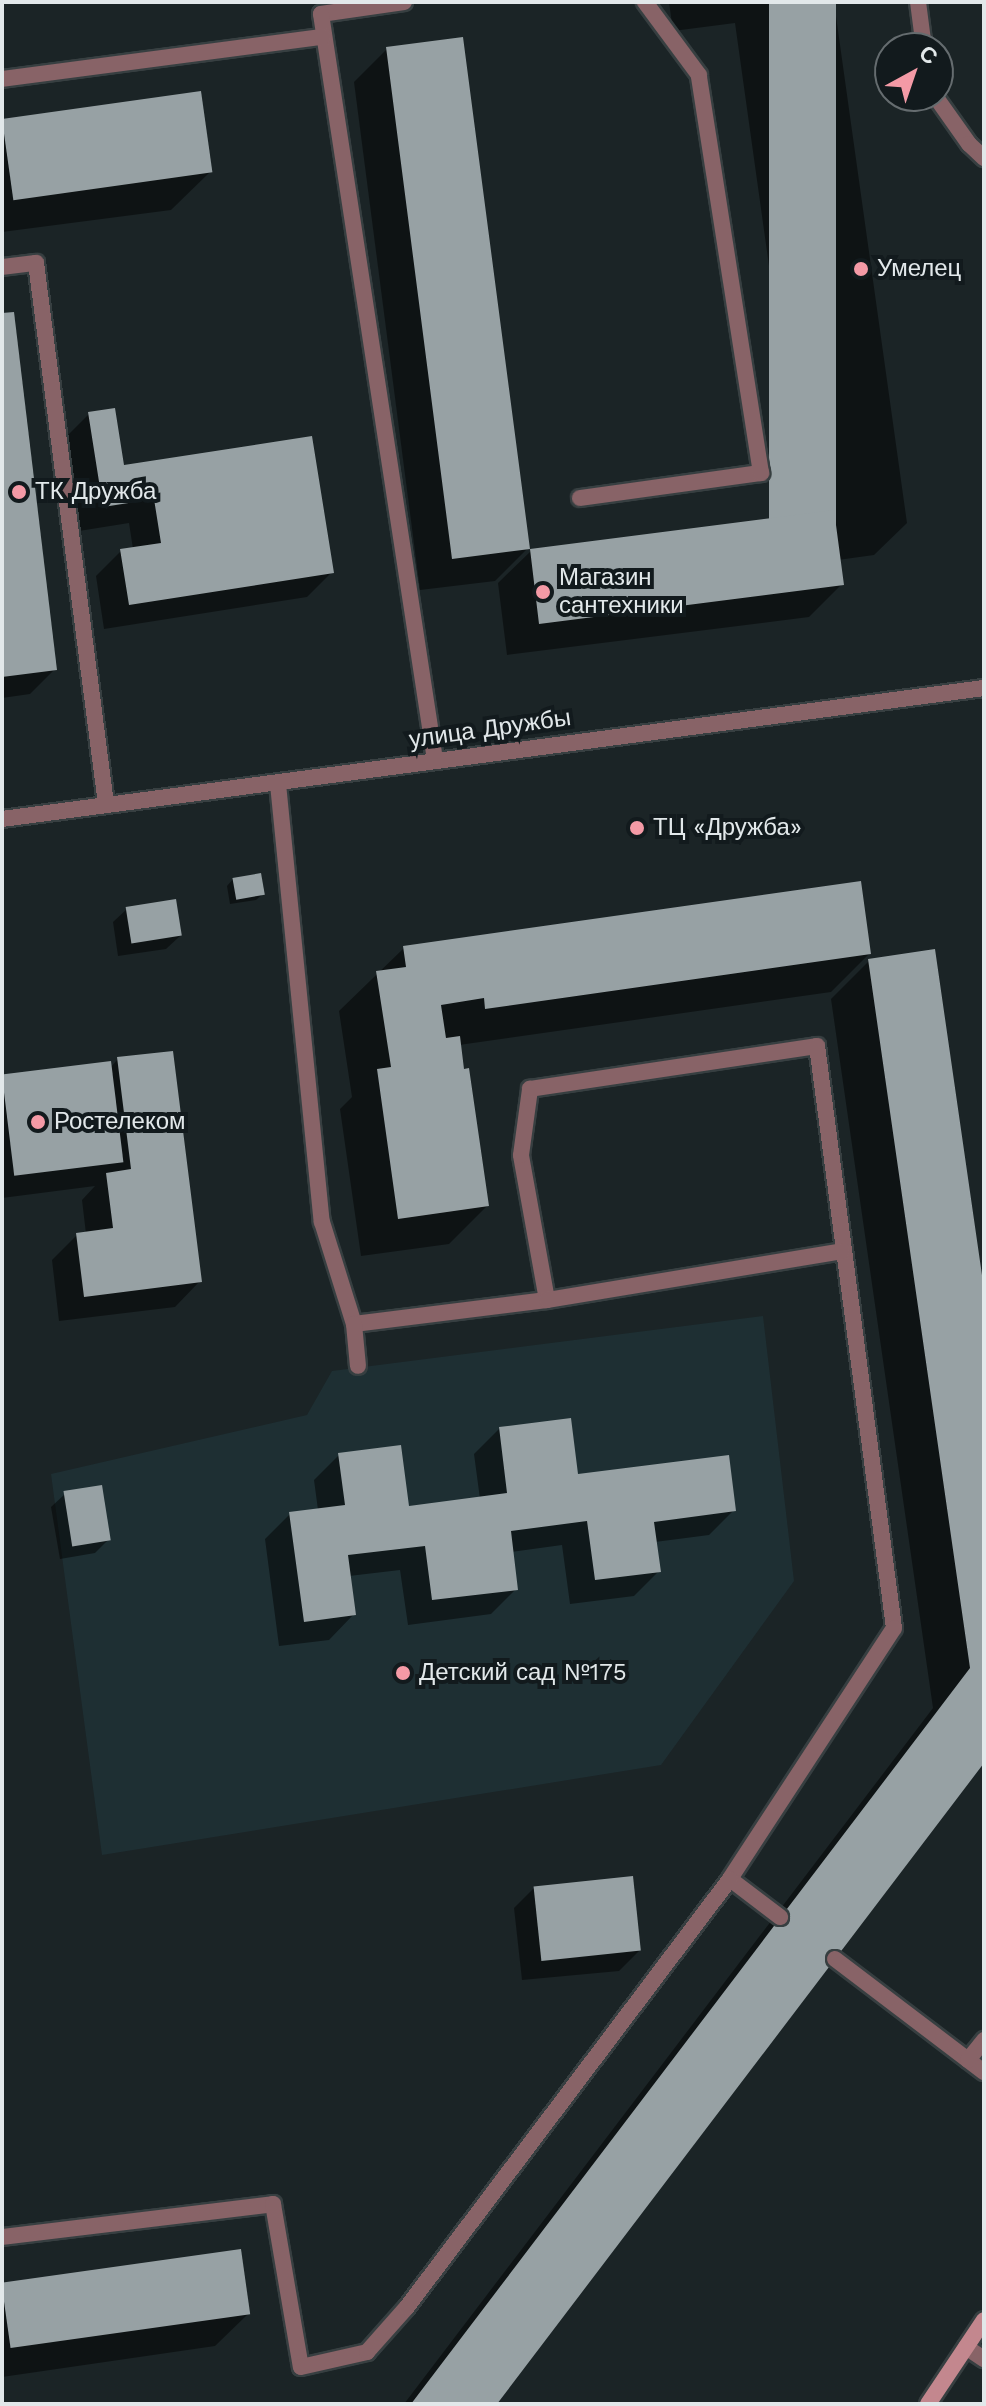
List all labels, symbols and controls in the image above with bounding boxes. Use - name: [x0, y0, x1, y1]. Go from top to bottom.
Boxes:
- north arrow: [874, 32, 954, 112]
- text: С: [914, 40, 943, 69]
- place label: Умелец: [877, 255, 961, 283]
- marker: Умелец: [852, 260, 870, 278]
- place label: ТК Дружба: [35, 478, 156, 506]
- marker: ТК Дружба: [10, 483, 28, 501]
- place label: Магазин сантехники: [559, 564, 684, 620]
- marker: Магазин сантехники: [534, 583, 552, 601]
- street label: улица Дружбы: [407, 703, 573, 755]
- place label: ТЦ «Дружба»: [653, 814, 802, 842]
- marker: ТЦ «Дружба»: [628, 819, 646, 837]
- place label: Ростелеком: [54, 1108, 186, 1136]
- marker: Ростелеком: [29, 1113, 47, 1131]
- place label: Детский сад №175: [419, 1659, 627, 1687]
- marker: Детский сад №175: [394, 1664, 412, 1682]

